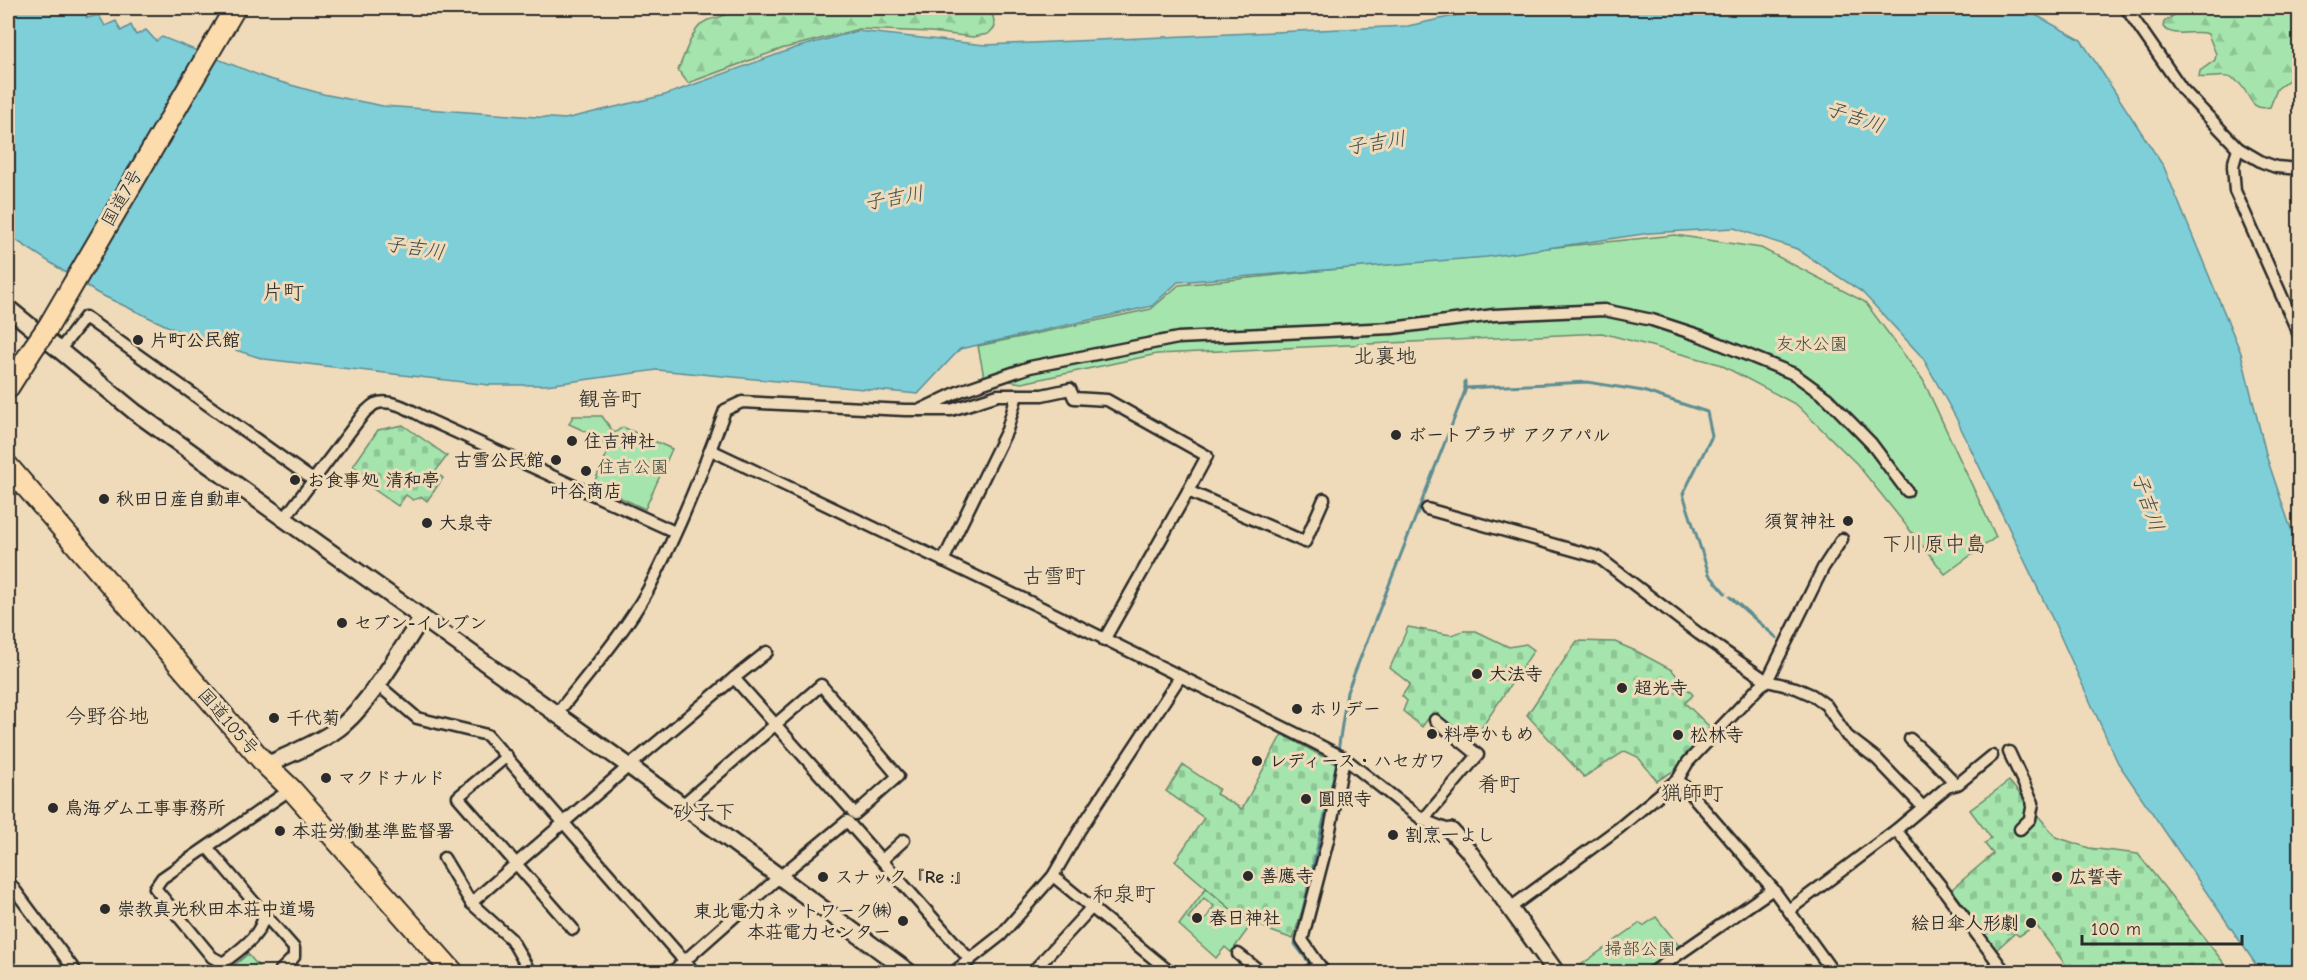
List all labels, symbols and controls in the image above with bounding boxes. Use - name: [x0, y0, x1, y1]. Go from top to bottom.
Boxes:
- water label: 子吉川: [1823, 96, 1887, 138]
- water label: 子吉川: [1345, 127, 1407, 159]
- street label: 国道7号: [97, 166, 147, 230]
- water label: 子吉川: [862, 181, 926, 215]
- water label: 子吉川: [384, 232, 446, 264]
- district label: 片町: [262, 280, 304, 304]
- place label: 片町公民館: [150, 330, 240, 351]
- marker: 片町公民館: [131, 333, 145, 347]
- park label: 友水公園: [1776, 334, 1848, 355]
- district label: 北裏地: [1354, 344, 1417, 368]
- district label: 観音町: [579, 387, 642, 411]
- place label: ボートプラザ アクアパル: [1408, 425, 1610, 446]
- marker: ボートプラザ アクアパル: [1389, 428, 1403, 442]
- place label: 住吉神社: [584, 431, 656, 452]
- marker: 住吉神社: [565, 434, 579, 448]
- place label: 古雪公民館: [454, 450, 544, 471]
- marker: 古雪公民館: [549, 453, 563, 467]
- park label: 住吉公園: [597, 457, 669, 478]
- marker: 叶谷商店: [579, 464, 593, 478]
- place label: お食事処 清和亭: [307, 470, 439, 491]
- water label: 子吉川: [2127, 470, 2169, 534]
- marker: お食事処 清和亭: [288, 473, 302, 487]
- place label: 叶谷商店: [550, 481, 622, 502]
- place label: 秋田日産自動車: [116, 489, 242, 510]
- marker: 秋田日産自動車: [97, 492, 111, 506]
- place label: 須賀神社: [1764, 511, 1836, 532]
- place label: 大泉寺: [439, 513, 493, 534]
- marker: 須賀神社: [1841, 514, 1855, 528]
- marker: 大泉寺: [420, 516, 434, 530]
- district label: 下川原中島: [1882, 532, 1987, 556]
- district label: 古雪町: [1023, 564, 1086, 588]
- place label: セブン-イレブン: [354, 613, 487, 634]
- marker: セブン-イレブン: [335, 616, 349, 630]
- place label: 大法寺: [1489, 664, 1543, 685]
- marker: 大法寺: [1470, 667, 1484, 681]
- place label: 超光寺: [1634, 678, 1688, 699]
- marker: 超光寺: [1615, 681, 1629, 695]
- street label: 国道105号: [193, 684, 263, 760]
- place label: ホリデー: [1309, 699, 1381, 720]
- marker: ホリデー: [1290, 702, 1304, 716]
- district label: 今野谷地: [65, 704, 149, 728]
- place label: 千代菊: [286, 708, 340, 729]
- marker: 千代菊: [267, 711, 281, 725]
- place label: 料亭かもめ: [1444, 724, 1534, 745]
- place label: 松林寺: [1690, 725, 1744, 746]
- marker: 料亭かもめ: [1425, 727, 1439, 741]
- marker: 松林寺: [1671, 728, 1685, 742]
- place label: レディース・ハセガワ: [1269, 751, 1446, 772]
- marker: レディース・ハセガワ: [1250, 754, 1264, 768]
- place label: マクドナルド: [338, 768, 445, 789]
- marker: マクドナルド: [319, 771, 333, 785]
- district label: 肴町: [1478, 772, 1520, 796]
- district label: 猟師町: [1661, 781, 1724, 805]
- place label: 圓照寺: [1318, 789, 1372, 810]
- marker: 圓照寺: [1299, 792, 1313, 806]
- place label: 鳥海ダム工事事務所: [65, 798, 225, 819]
- district label: 砂子下: [673, 800, 736, 824]
- marker: 鳥海ダム工事事務所: [46, 801, 60, 815]
- place label: 本荘労働基準監督署: [292, 821, 454, 842]
- marker: 本荘労働基準監督署: [273, 824, 287, 838]
- place label: 割烹一よし: [1405, 825, 1495, 846]
- marker: 割烹一よし: [1386, 828, 1400, 842]
- place label: 善應寺: [1260, 866, 1314, 887]
- place label: スナック『Re :』: [835, 867, 972, 888]
- place label: 広誓寺: [2069, 867, 2123, 888]
- marker: 善應寺: [1241, 869, 1255, 883]
- marker: スナック『Re :』: [816, 870, 830, 884]
- marker: 広誓寺: [2050, 870, 2064, 884]
- district label: 和泉町: [1093, 882, 1156, 906]
- place label: 崇教真光秋田本荘中道場: [117, 899, 315, 920]
- place label: 東北電力ネットワーク㈱ 本荘電力センター: [694, 901, 891, 943]
- marker: 崇教真光秋田本荘中道場: [98, 902, 112, 916]
- place label: 春日神社: [1209, 908, 1281, 929]
- scale bar: [2082, 908, 2242, 946]
- marker: 春日神社: [1190, 911, 1204, 925]
- place label: 絵日傘人形劇: [1911, 913, 2019, 934]
- marker: 東北電力ネットワーク㈱ 本荘電力センター: [896, 914, 910, 928]
- marker: 絵日傘人形劇: [2024, 916, 2038, 930]
- text: 100 m: [2091, 919, 2141, 940]
- park label: 掃部公園: [1604, 939, 1676, 960]

